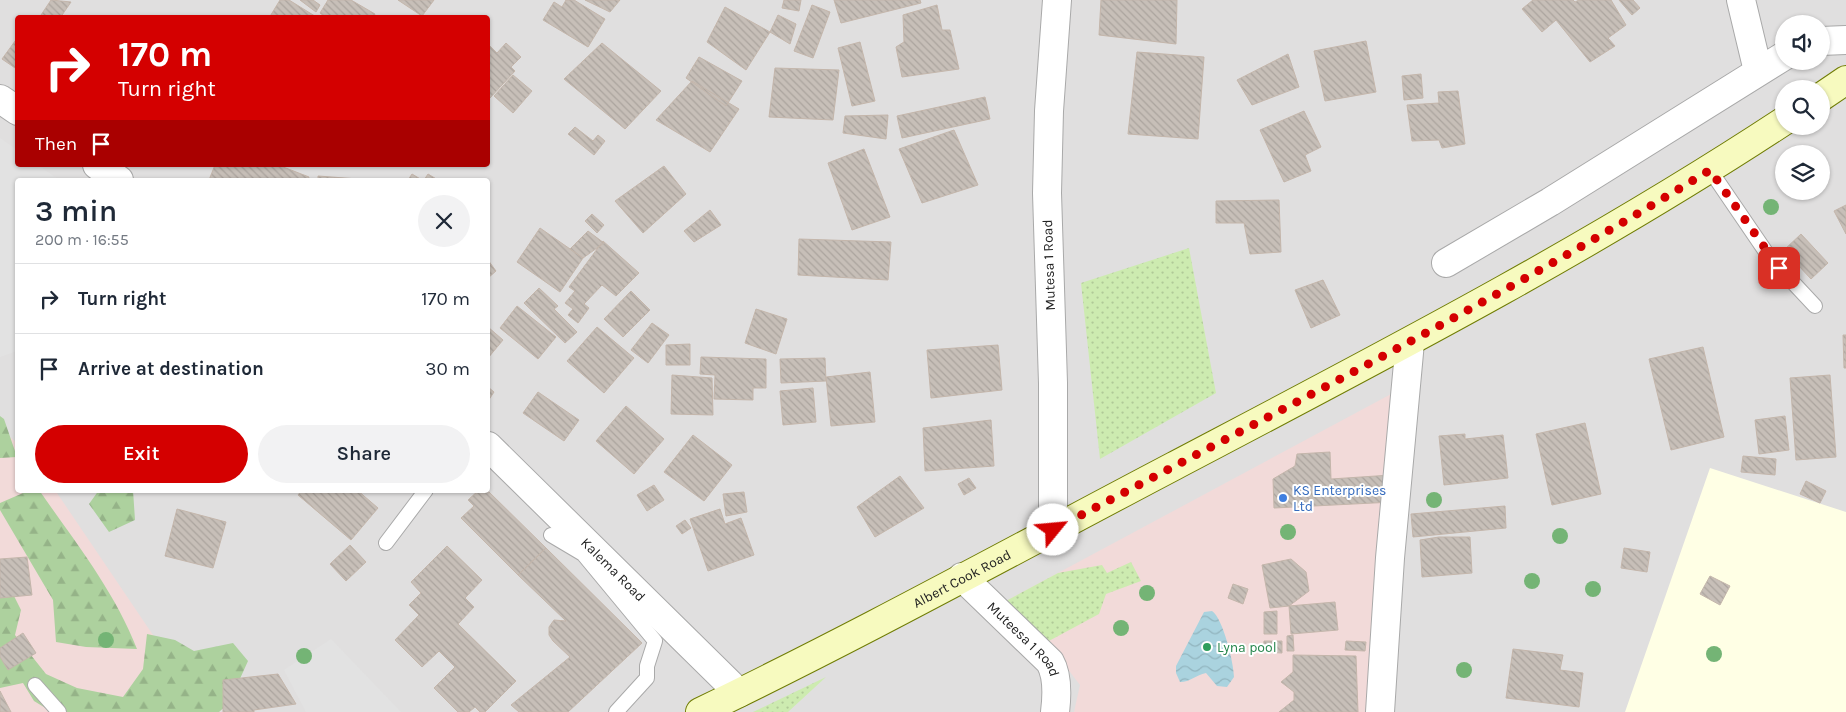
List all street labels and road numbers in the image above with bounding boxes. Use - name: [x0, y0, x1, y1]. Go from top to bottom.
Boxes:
- street label: Mutesa 1 Road: [1039, 219, 1059, 311]
- street label: Kalema Road: [578, 534, 649, 605]
- street label: Albert Cook Road: [910, 546, 1014, 611]
- street label: Muteesa 1 Road: [984, 598, 1063, 678]

